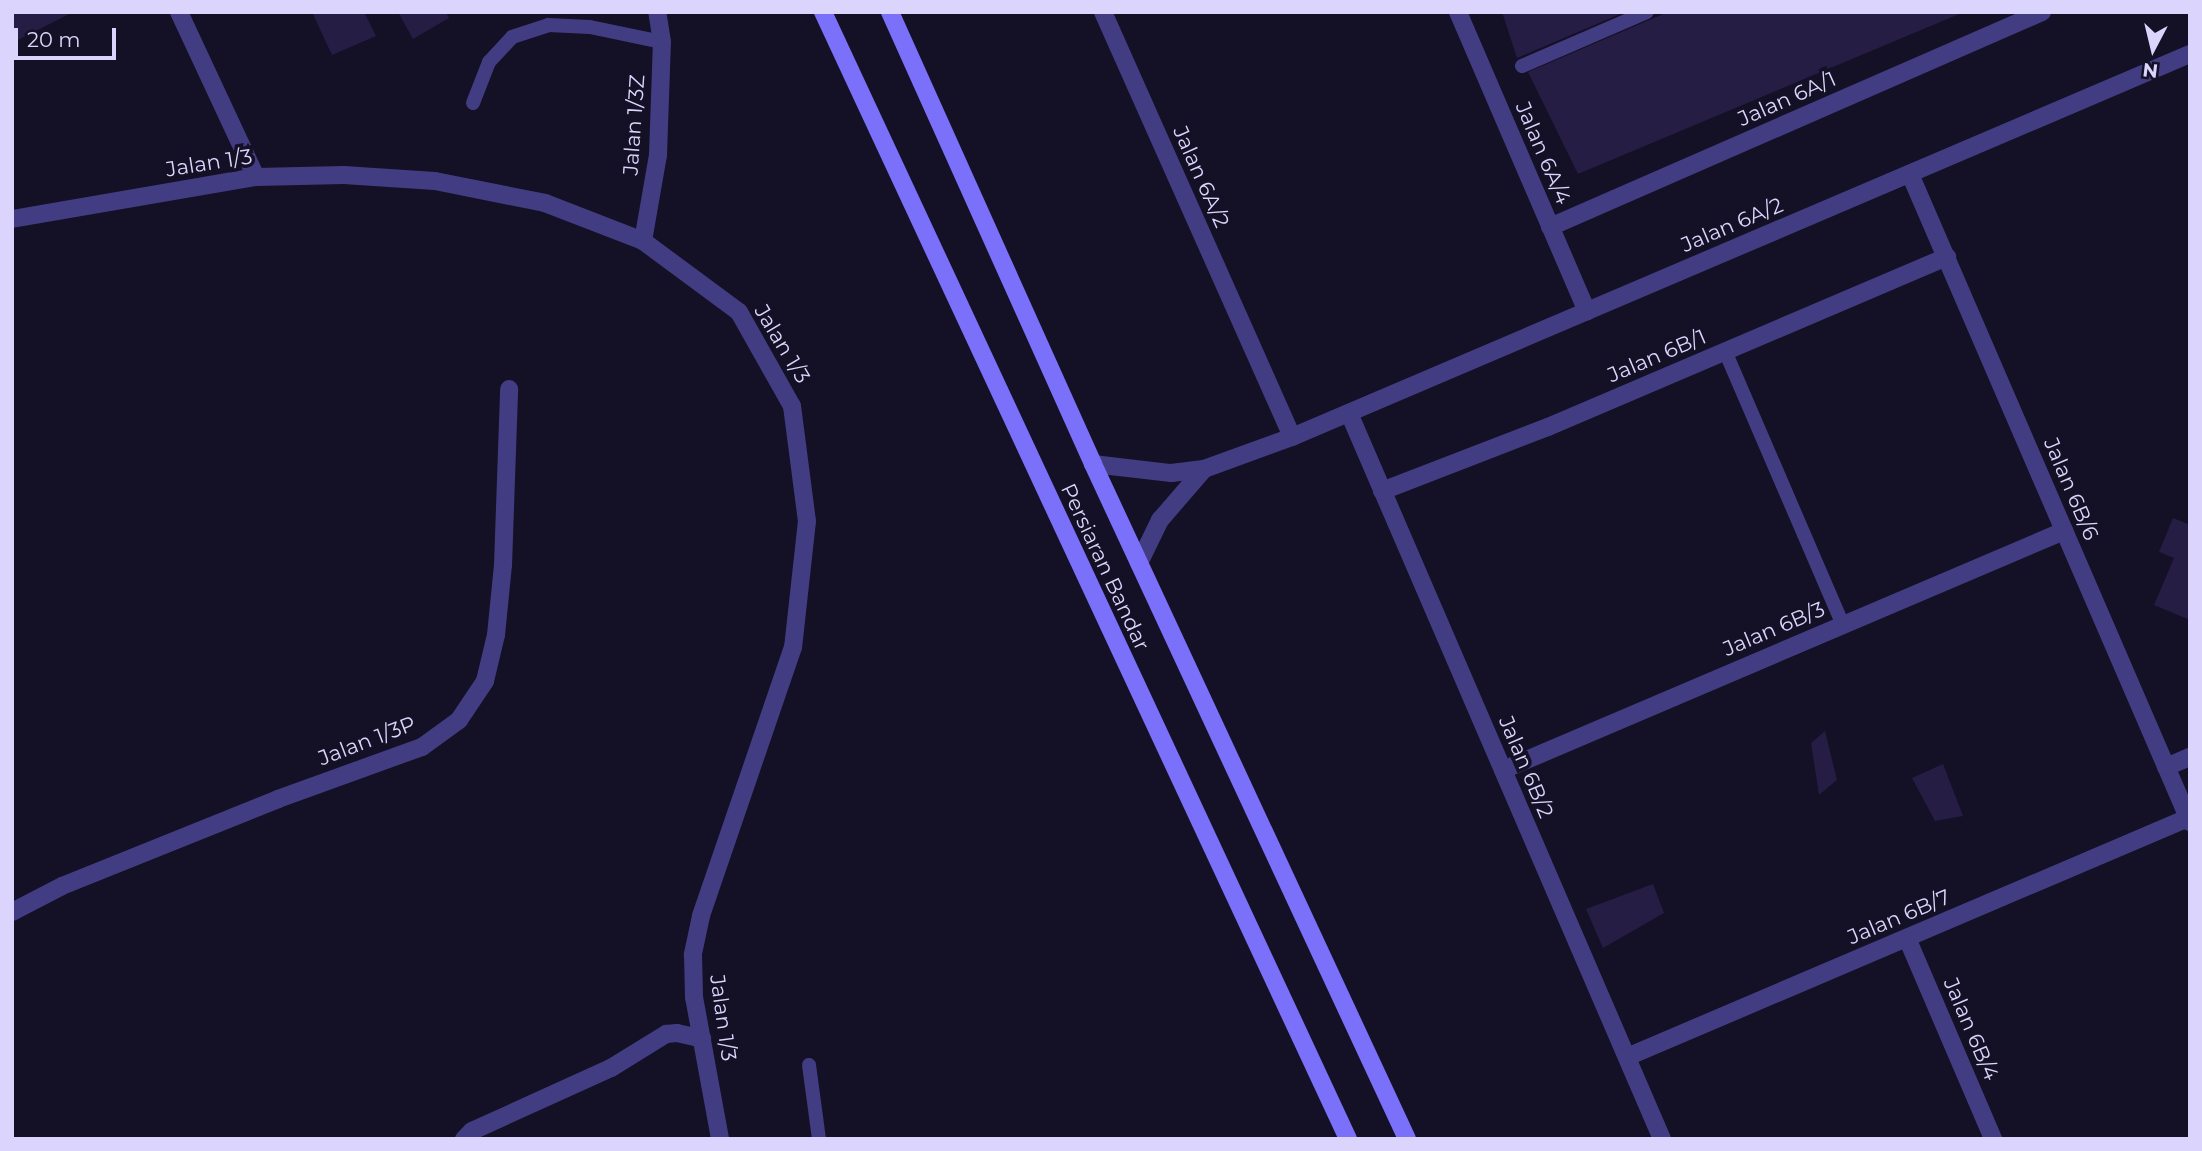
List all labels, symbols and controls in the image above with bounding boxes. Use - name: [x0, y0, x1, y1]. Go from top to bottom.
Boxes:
- scale bar: [18, 14, 119, 58]
- north arrow: [2118, 14, 2188, 84]
- text: 20 m: [27, 27, 81, 52]
- text: N: [2141, 58, 2159, 83]
- street label: Jalan 6A/1: [1734, 66, 1840, 132]
- street label: Jalan 1/3Z: [618, 74, 650, 176]
- street label: Jalan 6A/4: [1510, 98, 1576, 208]
- street label: Jalan 6A/2: [1167, 122, 1235, 232]
- street label: Jalan 1/3: [164, 144, 254, 182]
- street label: Jalan 6A/2: [1677, 192, 1787, 258]
- street label: Jalan 1/3: [749, 300, 815, 388]
- street label: Jalan 6B/1: [1604, 324, 1710, 388]
- street label: Jalan 6B/6: [2038, 434, 2104, 544]
- street label: Persiaran Bandar: [1055, 480, 1155, 654]
- street label: Jalan 6B/3: [1719, 596, 1829, 662]
- street label: Jalan 1/3P: [315, 711, 419, 771]
- street label: Jalan 6B/2: [1493, 712, 1559, 822]
- street label: Jalan 6B/7: [1844, 884, 1954, 950]
- street label: Jalan 1/3: [704, 973, 742, 1063]
- street label: Jalan 6B/4: [1938, 974, 2004, 1084]

